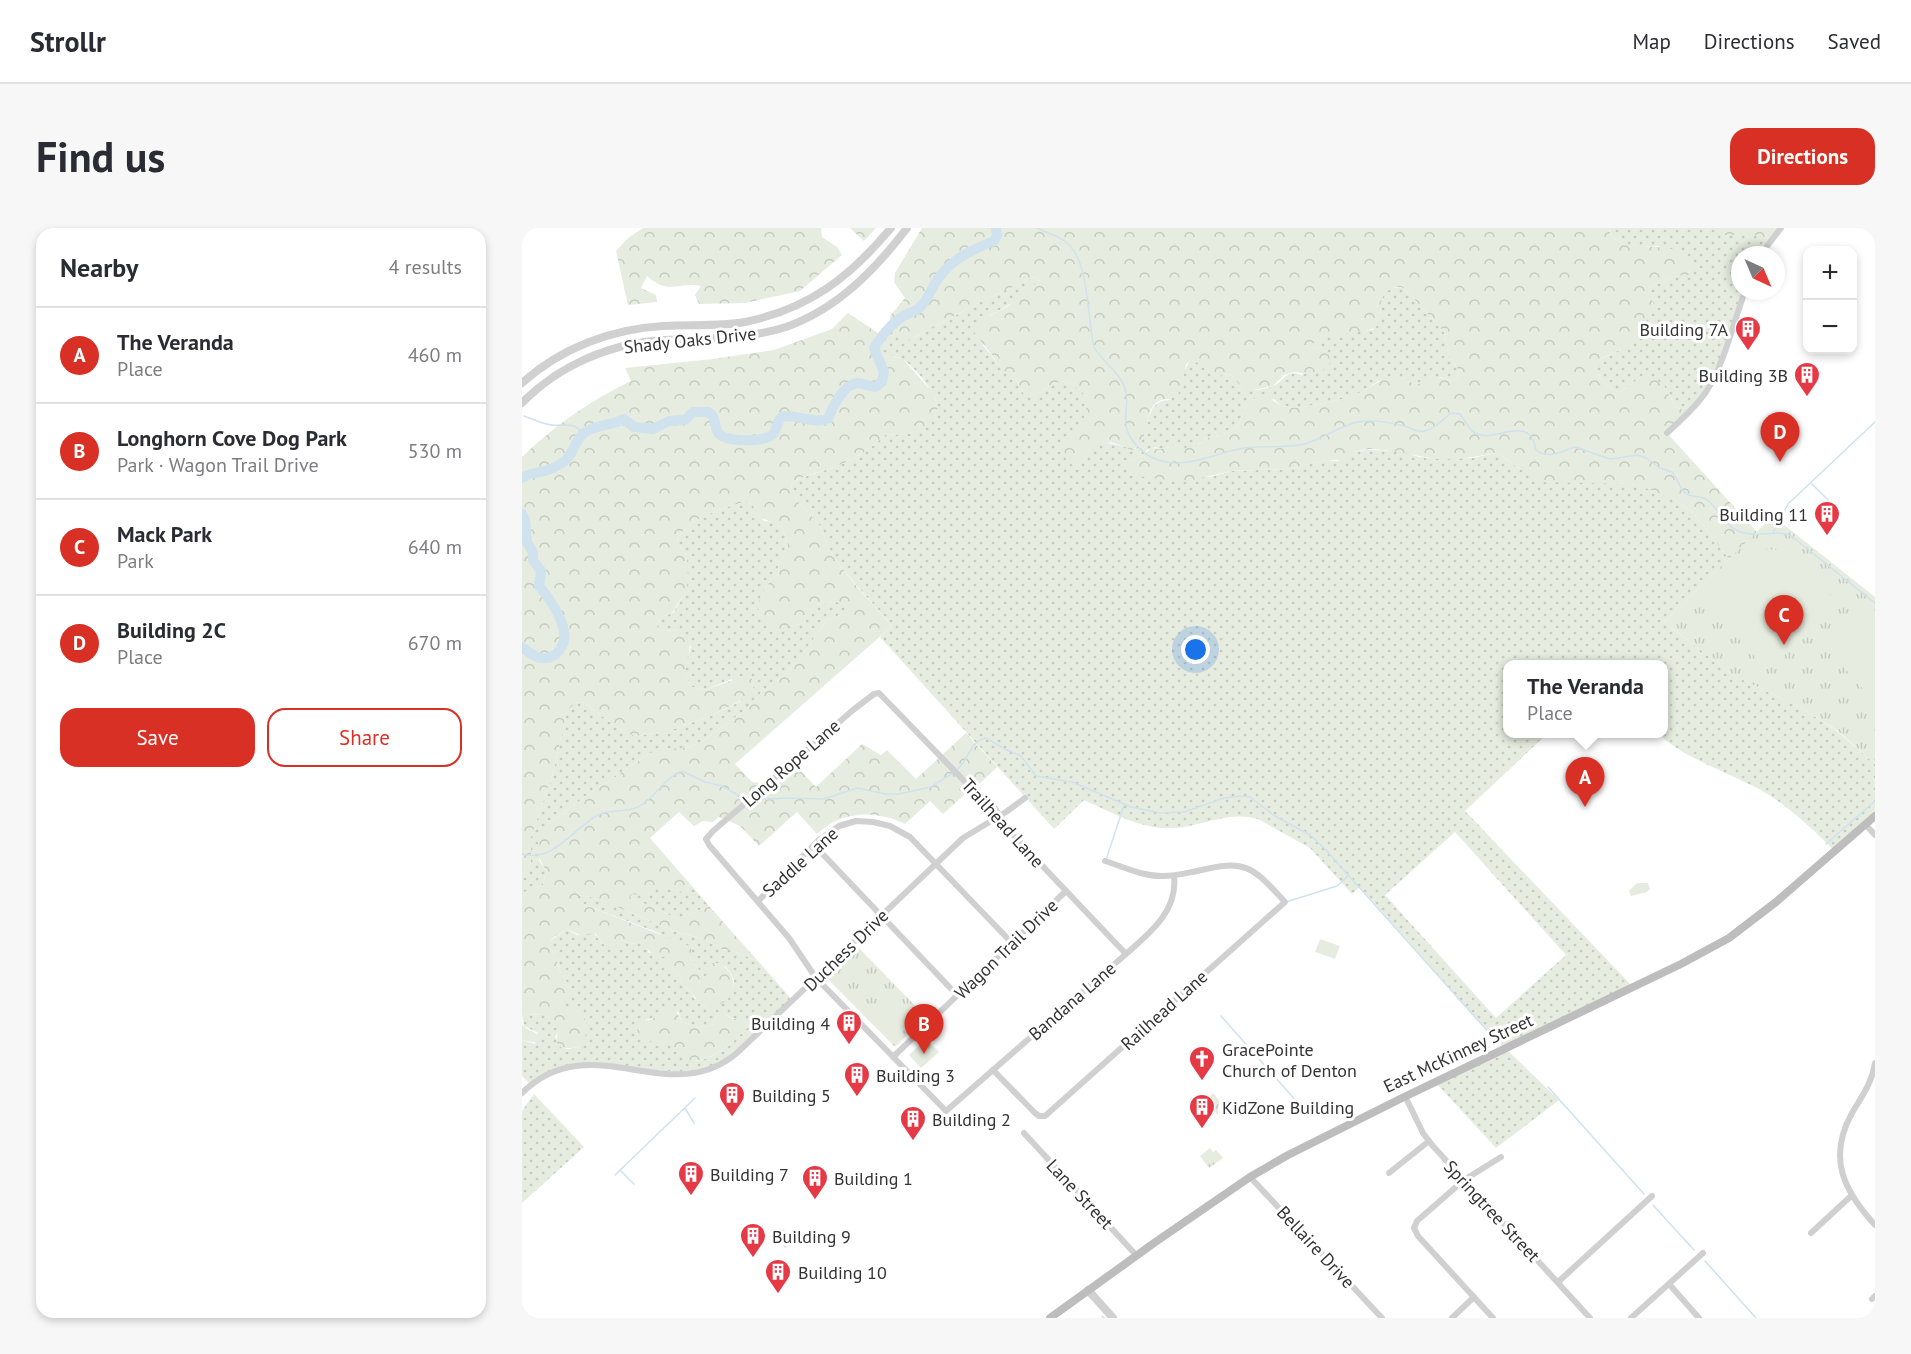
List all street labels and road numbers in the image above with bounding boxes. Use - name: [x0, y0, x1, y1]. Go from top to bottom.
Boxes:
- street label: Shady Oaks Drive: [623, 322, 757, 358]
- street label: Long Rope Lane: [737, 714, 845, 812]
- street label: Trailhead Lane: [957, 774, 1049, 872]
- street label: Saddle Lane: [757, 822, 843, 902]
- street label: Wagon Trail Drive: [950, 894, 1062, 1004]
- street label: Duchess Drive: [799, 904, 893, 996]
- street label: Bandana Lane: [1024, 957, 1120, 1045]
- street label: Railhead Lane: [1116, 965, 1212, 1055]
- street label: East McKinney Street: [1380, 1008, 1536, 1098]
- street label: Lane Street: [1042, 1154, 1118, 1234]
- street label: Springtree Street: [1439, 1155, 1545, 1267]
- street label: Bellaire Drive: [1272, 1201, 1360, 1293]

